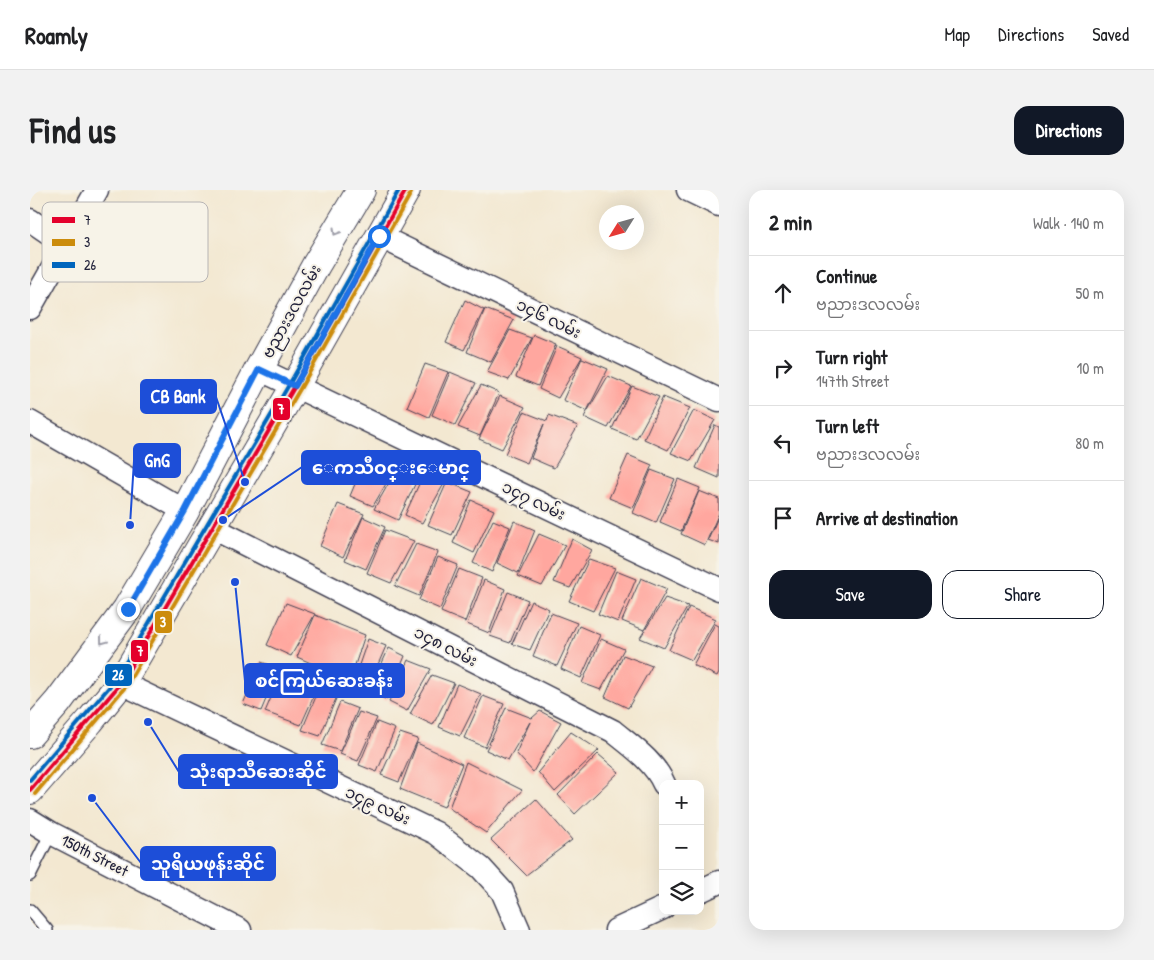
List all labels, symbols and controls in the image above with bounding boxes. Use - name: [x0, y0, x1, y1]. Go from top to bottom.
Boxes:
- text: Roamly: [25, 19, 88, 51]
- text: Map: [945, 22, 970, 47]
- text: Directions: [998, 22, 1064, 47]
- text: Saved: [1092, 22, 1129, 47]
- button: Directions: [1014, 106, 1124, 155]
- text: Find us: [30, 107, 116, 154]
- legend: [42, 202, 208, 282]
- north arrow: [599, 205, 644, 250]
- text: 2 min: [769, 208, 812, 237]
- text: 7: [84, 210, 91, 229]
- text: Walk · 140 m: [1033, 212, 1104, 234]
- route start: [368, 225, 391, 248]
- one-way arrow: [332, 226, 342, 235]
- text: 3: [84, 232, 90, 251]
- text: 26: [84, 255, 97, 274]
- street label: ဗညားဒလလမ်း: [256, 260, 328, 363]
- text: Continue: [816, 263, 877, 289]
- icon: ahead: [769, 279, 797, 307]
- text: 50 m: [1076, 282, 1104, 304]
- street label: ၁၄၆ လမ်း: [512, 293, 585, 346]
- text: ဗညားဒလလမ်း: [816, 293, 920, 315]
- text: Turn right: [816, 344, 887, 370]
- icon: right: [769, 354, 797, 382]
- text: 10 m: [1076, 357, 1104, 379]
- text: 147th Street: [816, 370, 889, 392]
- callout: CB Bank: [141, 380, 216, 413]
- text: CB Bank: [151, 384, 206, 409]
- line badge: 7: [272, 397, 291, 421]
- text: 7: [277, 399, 285, 418]
- text: Turn left: [816, 413, 879, 439]
- icon: left: [769, 429, 797, 457]
- text: 80 m: [1075, 432, 1104, 454]
- text: ဗညားဒလလမ်း: [816, 443, 920, 465]
- callout: GnG: [134, 444, 180, 477]
- text: GnG: [144, 448, 170, 473]
- callout: ေကသီဝင္းေမာင္: [302, 451, 480, 484]
- text: ေကသီဝင္းေမာင္: [312, 455, 470, 482]
- street label: ၁၄၇ လမ်း: [497, 475, 569, 528]
- icon: arrive: [769, 504, 797, 532]
- text: Arrive at destination: [816, 505, 958, 531]
- button: Save: [769, 570, 932, 619]
- button: Share: [942, 570, 1104, 619]
- route end: [117, 598, 140, 621]
- line badge: 3: [154, 610, 173, 634]
- text: 3: [160, 612, 167, 631]
- street label: ၁၄၈ လမ်း: [409, 621, 481, 674]
- one-way arrow: [101, 635, 109, 644]
- line badge: 7: [130, 639, 149, 663]
- text: 7: [136, 641, 144, 660]
- line badge: 26: [104, 663, 133, 687]
- callout: စင်ကြယ်ဆေးခန်း: [245, 664, 404, 697]
- text: 26: [112, 665, 124, 684]
- text: စင်ကြယ်ဆေးခန်း: [255, 668, 393, 695]
- callout: သုံးရာသီဆေးဆိုင်: [179, 755, 337, 788]
- text: သုံးရာသီဆေးဆိုင်: [189, 759, 327, 786]
- street label: ၁၄၉ လမ်း: [341, 780, 414, 832]
- map controls: [659, 780, 704, 915]
- button: +: [659, 780, 704, 825]
- button: −: [659, 825, 704, 870]
- street label: 150th Street: [58, 829, 133, 882]
- callout: သူရိယဖုန်းဆိုင်: [141, 847, 275, 880]
- text: သူရိယဖုန်းဆိုင်: [151, 851, 265, 878]
- button: layers: [659, 870, 704, 915]

